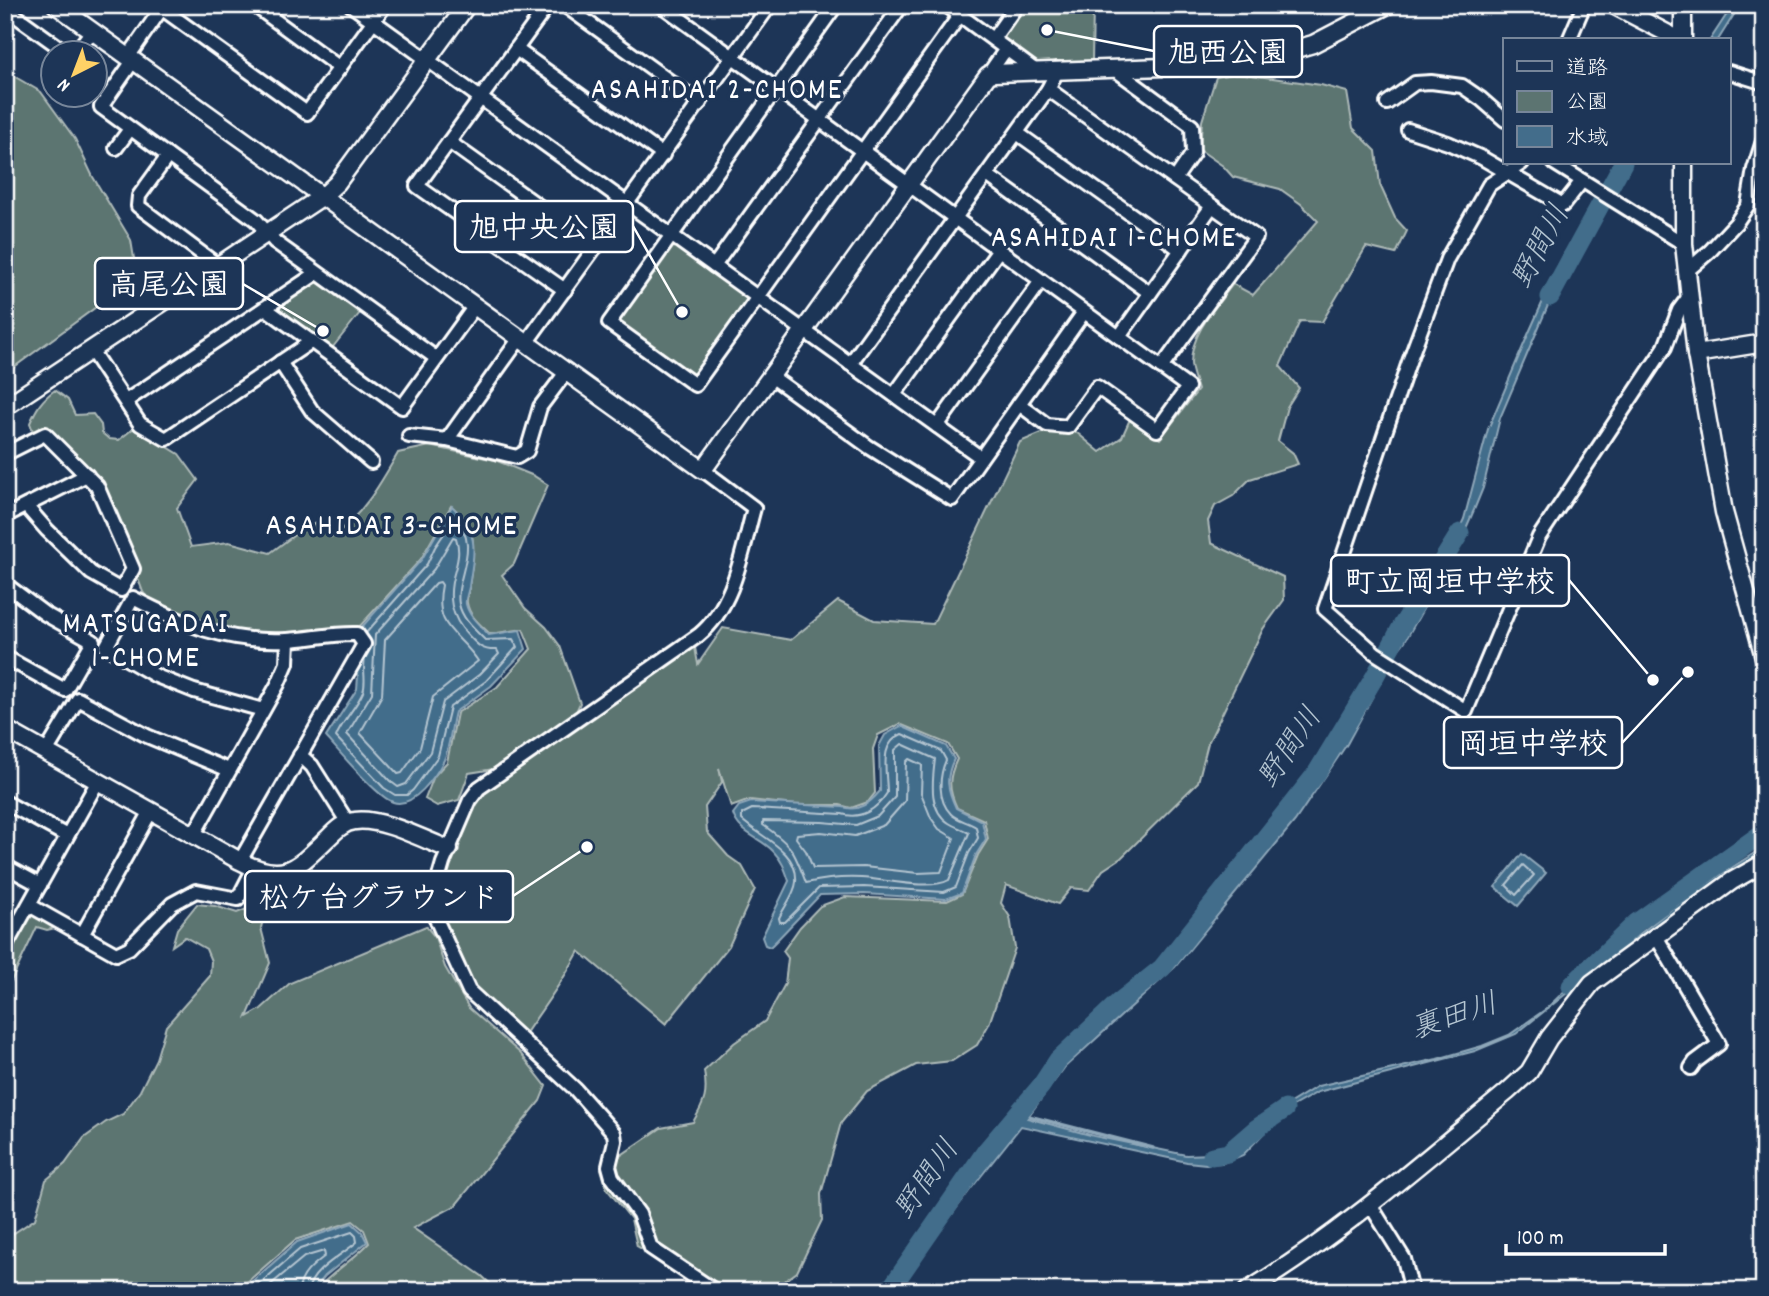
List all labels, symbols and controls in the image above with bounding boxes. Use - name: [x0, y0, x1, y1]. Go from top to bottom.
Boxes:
- callout: 旭西公園: [1154, 26, 1302, 77]
- text: 旭西公園: [1168, 35, 1288, 78]
- north arrow: [38, 38, 108, 108]
- legend: [1503, 38, 1730, 164]
- text: 道路: [1566, 55, 1608, 85]
- text: N: [52, 71, 77, 97]
- district label: ASAHIDAI 2-CHOME: [591, 71, 843, 114]
- text: 公園: [1566, 89, 1608, 119]
- text: 水域: [1566, 125, 1608, 155]
- water label: 野間川: [1503, 198, 1583, 298]
- callout: 旭中央公園: [455, 201, 633, 252]
- text: 旭中央公園: [469, 210, 619, 253]
- district label: ASAHIDAI 1-CHOME: [991, 219, 1237, 262]
- callout: 高尾公園: [95, 258, 243, 309]
- text: 高尾公園: [109, 267, 229, 310]
- district label: ASAHIDAI 3-CHOME: [266, 507, 518, 550]
- callout: 町立岡垣中学校: [1331, 555, 1569, 606]
- text: 町立岡垣中学校: [1345, 564, 1555, 607]
- district label: MATSUGADAI 1-CHOME: [63, 605, 229, 682]
- water label: 野間川: [1249, 700, 1335, 798]
- callout: 岡垣中学校: [1444, 717, 1622, 768]
- text: 岡垣中学校: [1458, 726, 1608, 769]
- callout: 松ケ台グラウンド: [245, 871, 513, 922]
- text: 松ケ台グラウンド: [259, 880, 499, 923]
- water label: 裏田川: [1406, 985, 1504, 1053]
- water label: 野間川: [886, 1132, 972, 1230]
- scale bar: [1506, 1212, 1666, 1256]
- text: 100 m: [1517, 1225, 1564, 1255]

